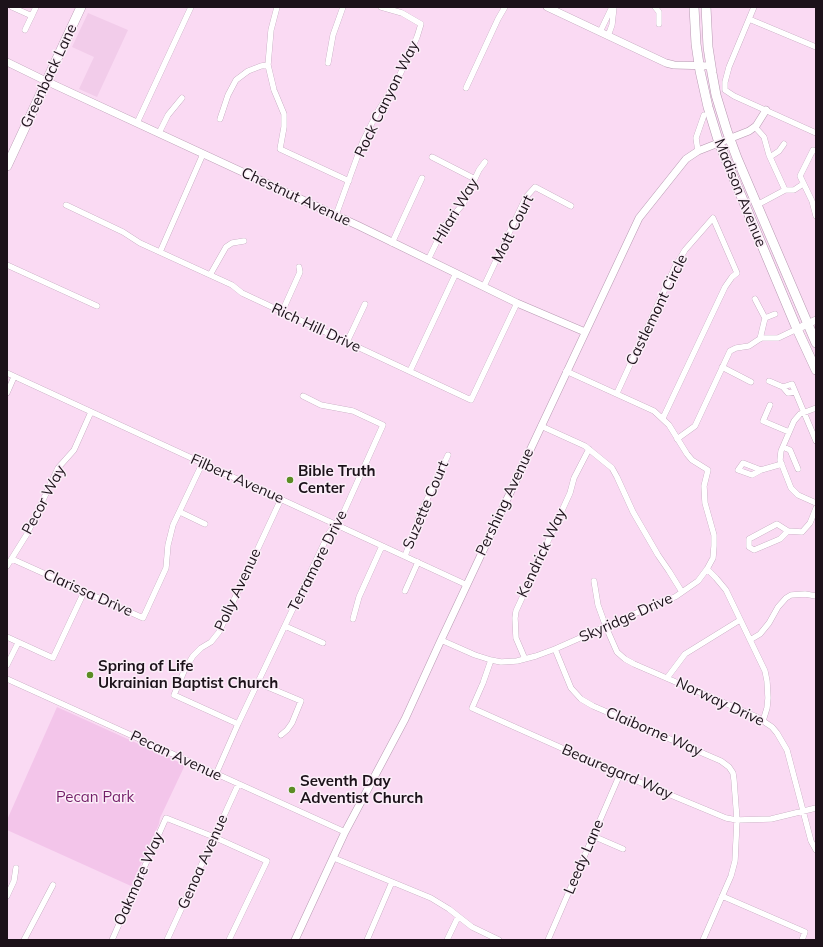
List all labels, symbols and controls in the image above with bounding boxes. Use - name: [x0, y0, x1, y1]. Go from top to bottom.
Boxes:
- street label: Greenback Lane: [17, 21, 81, 131]
- street label: Rock Canyon Way: [351, 38, 423, 160]
- street label: Madison Avenue: [710, 136, 770, 250]
- street label: Chestnut Avenue: [238, 164, 354, 230]
- street label: Hilari Way: [429, 175, 483, 247]
- street label: Mott Court: [488, 192, 538, 266]
- street label: Castlemont Circle: [622, 252, 692, 368]
- street label: Rich Hill Drive: [268, 299, 364, 357]
- street label: Pershing Avenue: [472, 445, 538, 559]
- street label: Filbert Avenue: [188, 450, 286, 508]
- street label: Suzette Court: [399, 458, 453, 552]
- street label: Pecor Way: [18, 462, 70, 538]
- place label: Bible Truth Center: [298, 462, 375, 497]
- marker: Bible Truth Center: [285, 475, 295, 485]
- street label: Kendrick Way: [514, 506, 570, 600]
- street label: Terramore Drive: [285, 507, 351, 615]
- street label: Polly Avenue: [211, 546, 265, 634]
- street label: Clarissa Drive: [41, 565, 135, 621]
- street label: Skyridge Drive: [577, 589, 675, 647]
- place label: Spring of Life Ukrainian Baptist Church: [98, 657, 278, 692]
- marker: Spring of Life Ukrainian Baptist Church: [85, 670, 95, 680]
- street label: Norway Drive: [673, 674, 767, 730]
- street label: Claiborne Way: [603, 704, 705, 760]
- street label: Pecan Avenue: [127, 727, 225, 785]
- street label: Beauregard Way: [559, 741, 675, 803]
- place label: Seventh Day Adventist Church: [300, 772, 423, 807]
- marker: Seventh Day Adventist Church: [287, 785, 297, 795]
- park label: Pecan Park: [56, 788, 134, 806]
- street label: Genoa Avenue: [174, 812, 232, 912]
- street label: Leedy Lane: [560, 817, 608, 897]
- street label: Oakmore Way: [110, 830, 168, 928]

